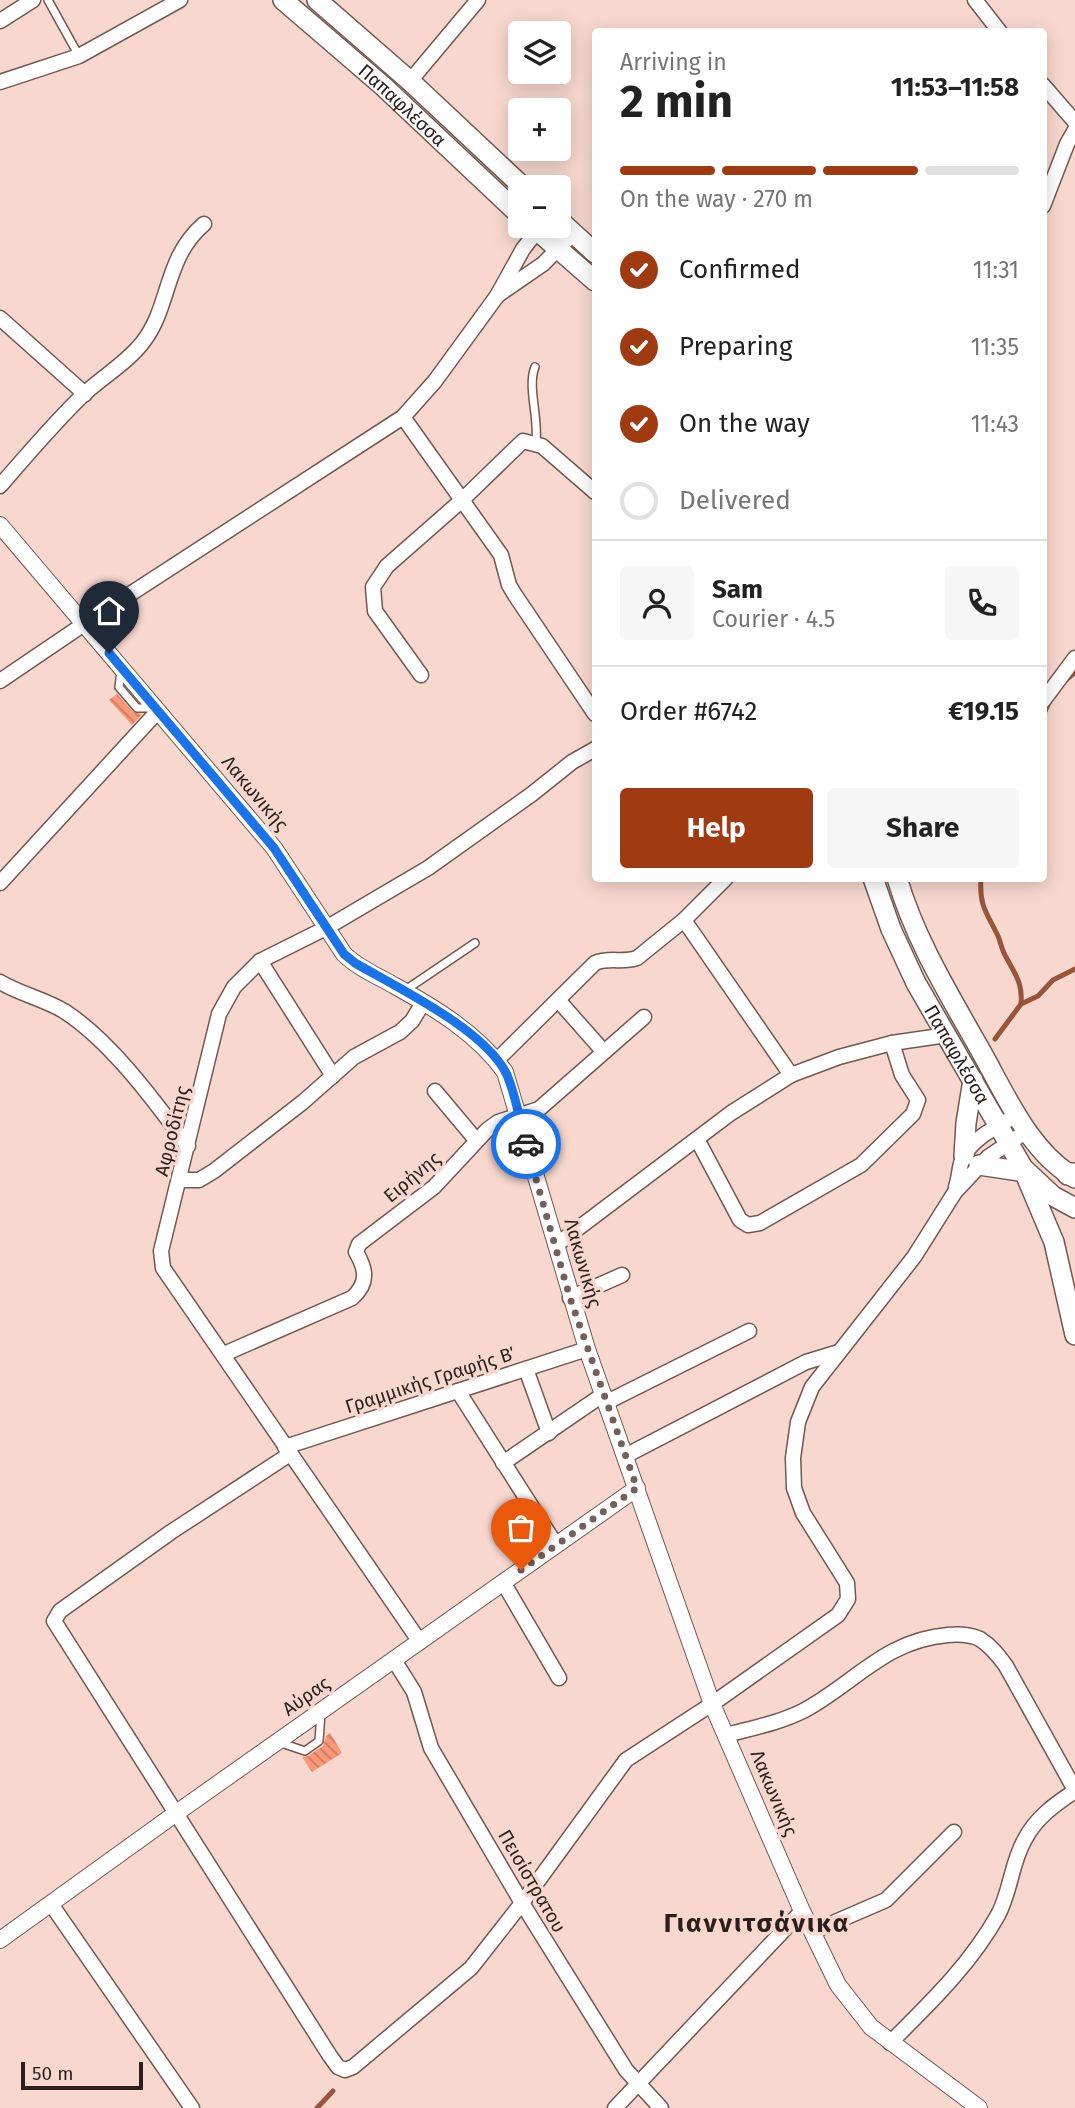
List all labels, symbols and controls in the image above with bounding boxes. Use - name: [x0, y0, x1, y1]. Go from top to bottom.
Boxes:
- map controls: [508, 21, 571, 238]
- button: layers: [508, 21, 571, 84]
- text: Arriving in: [620, 48, 727, 76]
- street label: Παπαφλέσσα: [354, 59, 451, 151]
- text: 11:53–11:58: [891, 72, 1019, 103]
- text: 2 min: [620, 74, 733, 129]
- button: +: [508, 98, 571, 161]
- button: −: [508, 175, 571, 238]
- text: On the way · 270 m: [620, 185, 813, 213]
- icon: check: [620, 251, 658, 289]
- text: Confirmed: [679, 254, 800, 285]
- text: 11:31: [973, 256, 1019, 284]
- icon: check: [620, 328, 658, 366]
- text: Preparing: [679, 331, 792, 362]
- text: 11:35: [971, 333, 1019, 361]
- icon: check: [620, 405, 658, 443]
- text: On the way: [679, 408, 810, 439]
- text: 11:43: [971, 410, 1019, 438]
- text: Delivered: [679, 485, 791, 516]
- button: person: [620, 566, 694, 640]
- button: phone: [945, 566, 1019, 640]
- text: Sam: [712, 574, 763, 605]
- pin: [79, 581, 139, 653]
- icon: home: [90, 592, 128, 630]
- text: Courier · 4.5: [712, 605, 835, 633]
- text: Order #6742: [620, 696, 757, 727]
- text: €19.15: [948, 696, 1019, 727]
- street label: Λακωνικής: [217, 751, 293, 835]
- button: Help: [620, 788, 813, 868]
- button: Share: [827, 788, 1019, 868]
- street label: Παπαφλέσσα: [920, 1001, 995, 1108]
- street label: Αφροδίτης: [150, 1084, 194, 1178]
- courier: [491, 1109, 561, 1179]
- icon: car: [507, 1125, 545, 1163]
- street label: Ειρήνης: [379, 1147, 445, 1207]
- street label: Λακωνικής: [559, 1216, 607, 1310]
- street label: Γραμμικής Γραφής Β΄: [342, 1342, 518, 1418]
- pin: [491, 1498, 551, 1570]
- icon: bag: [502, 1509, 540, 1547]
- street label: Αύρας: [278, 1671, 334, 1721]
- street label: Λακωνικής: [746, 1746, 802, 1840]
- street label: Πεισίστρατου: [493, 1825, 571, 1937]
- district label: Γιαννιτσάνικα: [664, 1908, 850, 1939]
- scale bar: [21, 2059, 144, 2091]
- text: 50 m: [32, 2062, 73, 2085]

